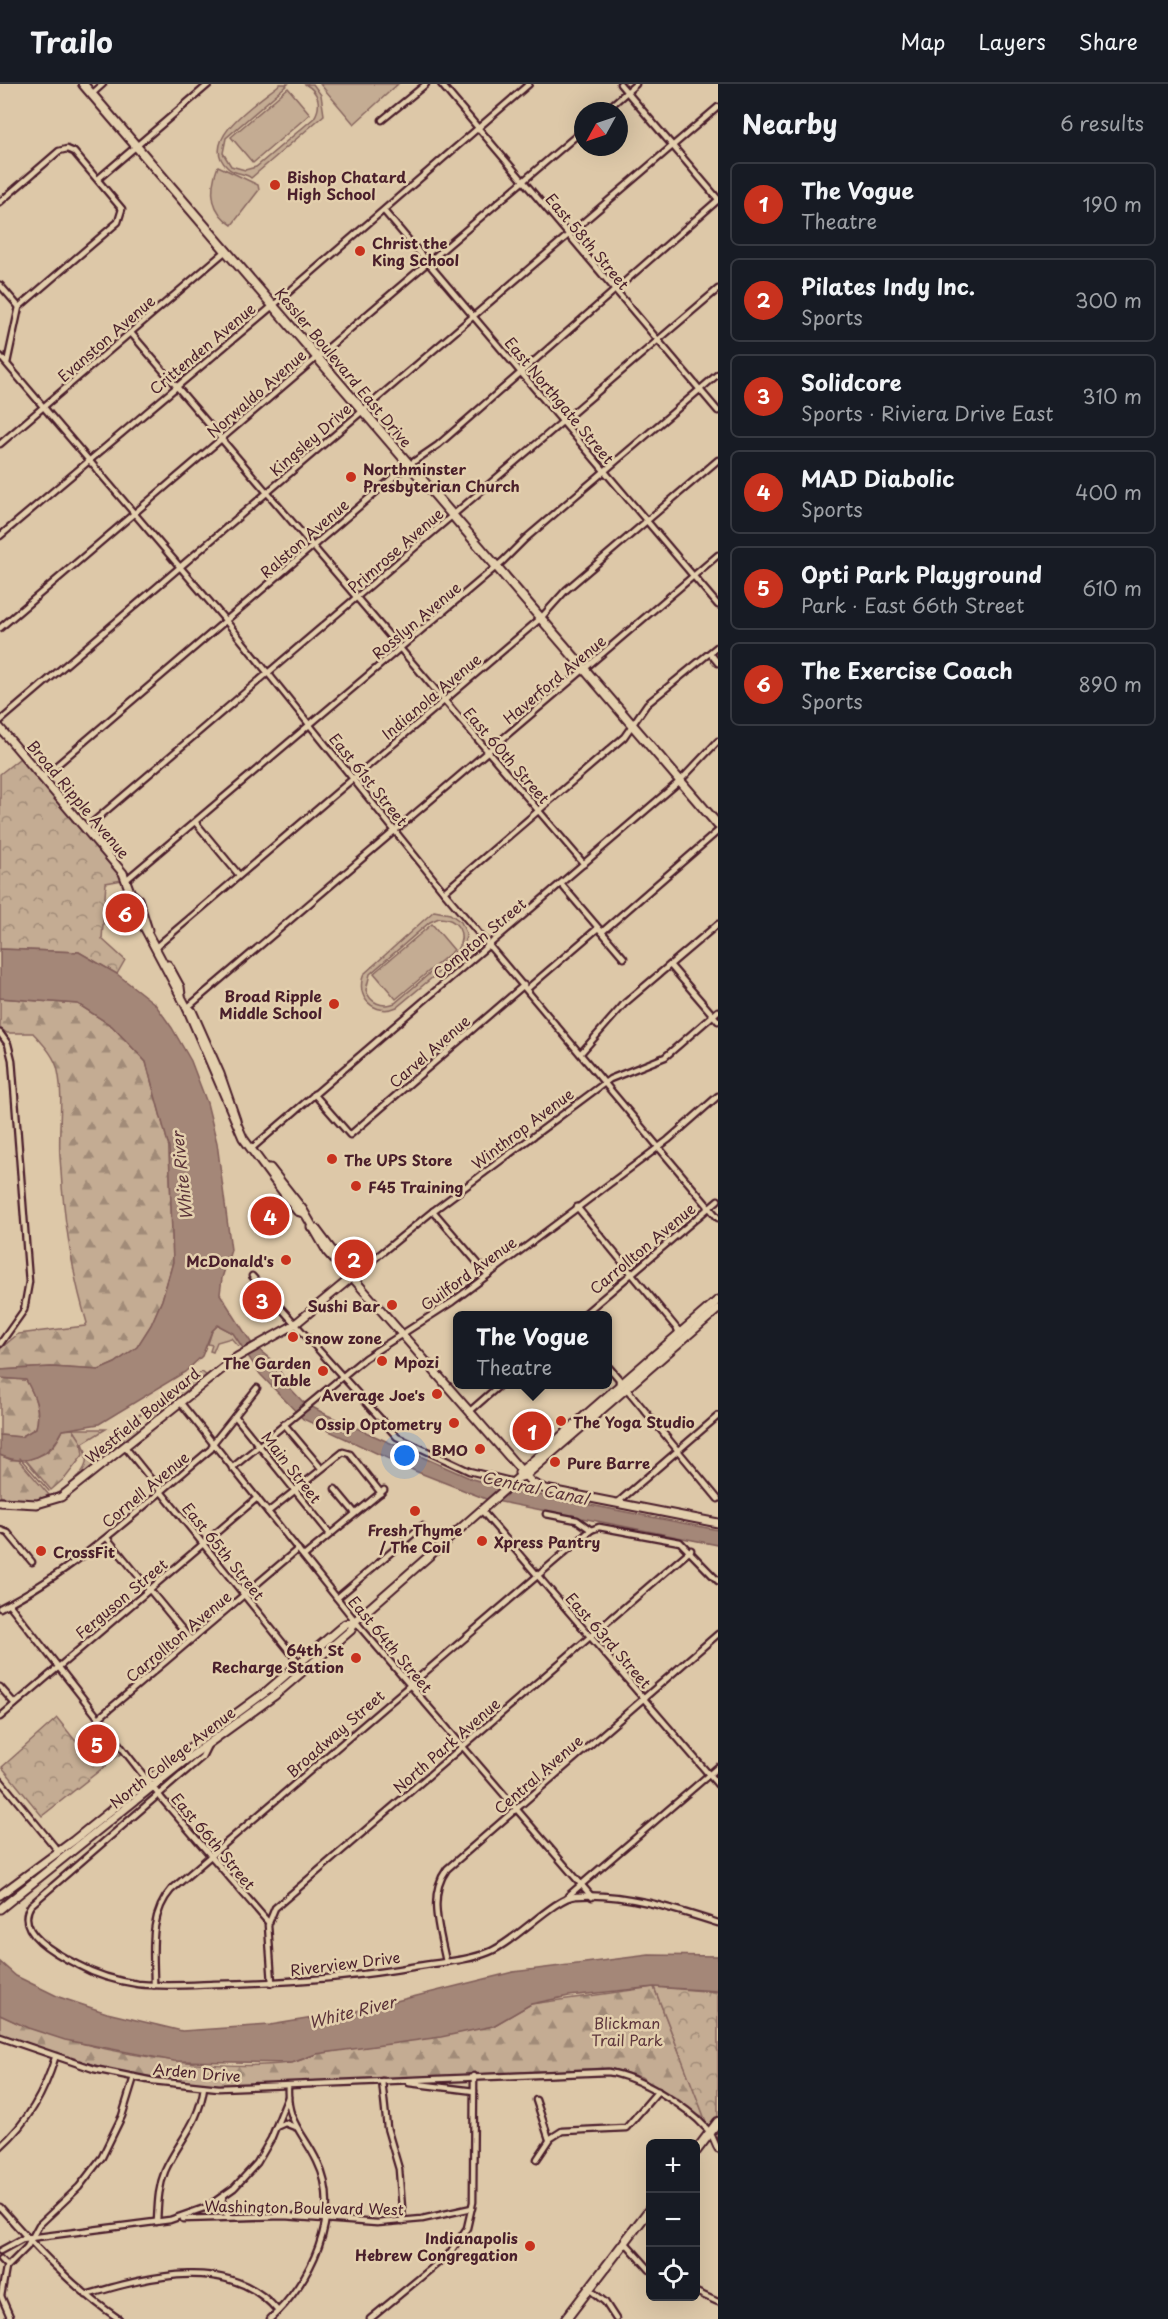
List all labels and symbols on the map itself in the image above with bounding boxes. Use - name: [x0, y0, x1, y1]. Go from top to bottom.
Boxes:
- north arrow: [574, 102, 628, 156]
- place label: Bishop Chatard High School: [287, 165, 406, 205]
- marker: Bishop Chatard High School: [268, 178, 282, 192]
- street label: East 58th Street: [541, 188, 635, 294]
- place label: Christ the King School: [372, 231, 459, 271]
- marker: Christ the King School: [353, 244, 367, 258]
- street label: Kessler Boulevard East Drive: [270, 282, 418, 452]
- street label: Evanston Avenue: [52, 289, 160, 387]
- street label: Crittenden Avenue: [144, 297, 260, 399]
- street label: East Northgate Street: [500, 331, 620, 469]
- street label: Norwaldo Avenue: [201, 343, 311, 443]
- street label: Kingsley Drive: [264, 397, 356, 481]
- place label: Northminster Presbyterian Church: [363, 457, 520, 497]
- marker: Northminster Presbyterian Church: [344, 470, 358, 484]
- street label: Ralston Avenue: [255, 493, 353, 583]
- street label: Primrose Avenue: [342, 502, 448, 598]
- street label: Rosslyn Avenue: [366, 576, 466, 664]
- street label: Haverford Avenue: [498, 629, 610, 729]
- street label: Indianola Avenue: [376, 647, 486, 745]
- street label: East 60th Street: [458, 702, 556, 808]
- street label: East 61st Street: [324, 728, 414, 830]
- street label: Broad Ripple Avenue: [22, 735, 136, 863]
- pin: 6: [106, 890, 144, 936]
- street label: Compton Street: [427, 892, 531, 984]
- place label: Broad Ripple Middle School: [219, 984, 323, 1024]
- marker: Broad Ripple Middle School: [327, 997, 341, 1011]
- street label: Carvel Avenue: [383, 1009, 475, 1093]
- street label: Winthrop Avenue: [466, 1082, 578, 1174]
- water label: White River: [164, 1128, 198, 1221]
- place label: The UPS Store: [344, 1148, 452, 1171]
- marker: The UPS Store: [325, 1152, 339, 1166]
- place label: F45 Training: [368, 1175, 463, 1198]
- marker: F45 Training: [349, 1179, 363, 1193]
- pin: 4: [250, 1194, 290, 1238]
- street label: Carrollton Avenue: [584, 1197, 700, 1299]
- street label: Guilford Avenue: [415, 1230, 521, 1316]
- pin: 2: [334, 1236, 374, 1282]
- place label: McDonald's: [186, 1249, 274, 1272]
- marker: McDonald's: [279, 1253, 293, 1267]
- pin: 3: [242, 1278, 282, 1322]
- place label: Sushi Bar: [307, 1294, 380, 1317]
- marker: Sushi Bar: [385, 1298, 399, 1312]
- place label: snow zone: [305, 1326, 382, 1349]
- marker: snow zone: [286, 1330, 300, 1344]
- place label: Mpozi: [394, 1350, 439, 1373]
- place label: The Garden Table: [223, 1351, 311, 1391]
- marker: Mpozi: [375, 1354, 389, 1368]
- street label: Westfield Boulevard: [80, 1361, 204, 1469]
- marker: The Garden Table: [316, 1364, 330, 1378]
- place label: Average Joe's: [322, 1383, 425, 1406]
- marker: Average Joe's: [430, 1387, 444, 1401]
- pin: 1: [512, 1408, 552, 1454]
- place label: The Yoga Studio: [573, 1410, 695, 1433]
- place label: Ossip Optometry: [315, 1412, 442, 1435]
- marker: The Yoga Studio: [554, 1414, 568, 1428]
- marker: Ossip Optometry: [447, 1416, 461, 1430]
- street label: Main Street: [257, 1426, 327, 1508]
- place label: BMO: [431, 1438, 468, 1461]
- your location: [390, 1441, 419, 1470]
- marker: BMO: [473, 1442, 487, 1456]
- street label: Cornell Avenue: [96, 1445, 194, 1533]
- place label: Pure Barre: [567, 1451, 650, 1474]
- marker: Pure Barre: [548, 1455, 562, 1469]
- water label: Central Canal: [480, 1464, 593, 1511]
- street label: East 65th Street: [177, 1497, 271, 1605]
- marker: Fresh Thyme / The Coil: [408, 1504, 422, 1518]
- place label: Fresh Thyme / The Coil: [368, 1518, 462, 1558]
- place label: Xpress Pantry: [494, 1530, 600, 1553]
- marker: Xpress Pantry: [475, 1534, 489, 1548]
- place label: CrossFit: [53, 1540, 115, 1563]
- marker: CrossFit: [34, 1544, 48, 1558]
- street label: Ferguson Street: [70, 1552, 172, 1644]
- street label: Carrollton Avenue: [120, 1585, 236, 1687]
- street label: East 63rd Street: [561, 1587, 657, 1693]
- street label: East 64th Street: [344, 1591, 438, 1697]
- place label: 64th St Recharge Station: [212, 1638, 344, 1678]
- marker: 64th St Recharge Station: [349, 1651, 363, 1665]
- street label: Broadway Street: [281, 1684, 389, 1782]
- street label: North Park Avenue: [387, 1692, 505, 1798]
- street label: North College Avenue: [104, 1701, 240, 1813]
- pin: 5: [78, 1722, 116, 1766]
- street label: Central Avenue: [489, 1729, 587, 1819]
- street label: East 66th Street: [166, 1787, 262, 1895]
- street label: Riverview Drive: [288, 1945, 402, 1981]
- water label: White River: [306, 1988, 400, 2033]
- park label: Blickman Trail Park: [591, 2011, 663, 2051]
- street label: Arden Drive: [152, 2057, 242, 2087]
- street label: Washington Boulevard West: [204, 2194, 404, 2220]
- place label: Indianapolis Hebrew Congregation: [355, 2226, 518, 2266]
- marker: Indianapolis Hebrew Congregation: [523, 2239, 537, 2253]

